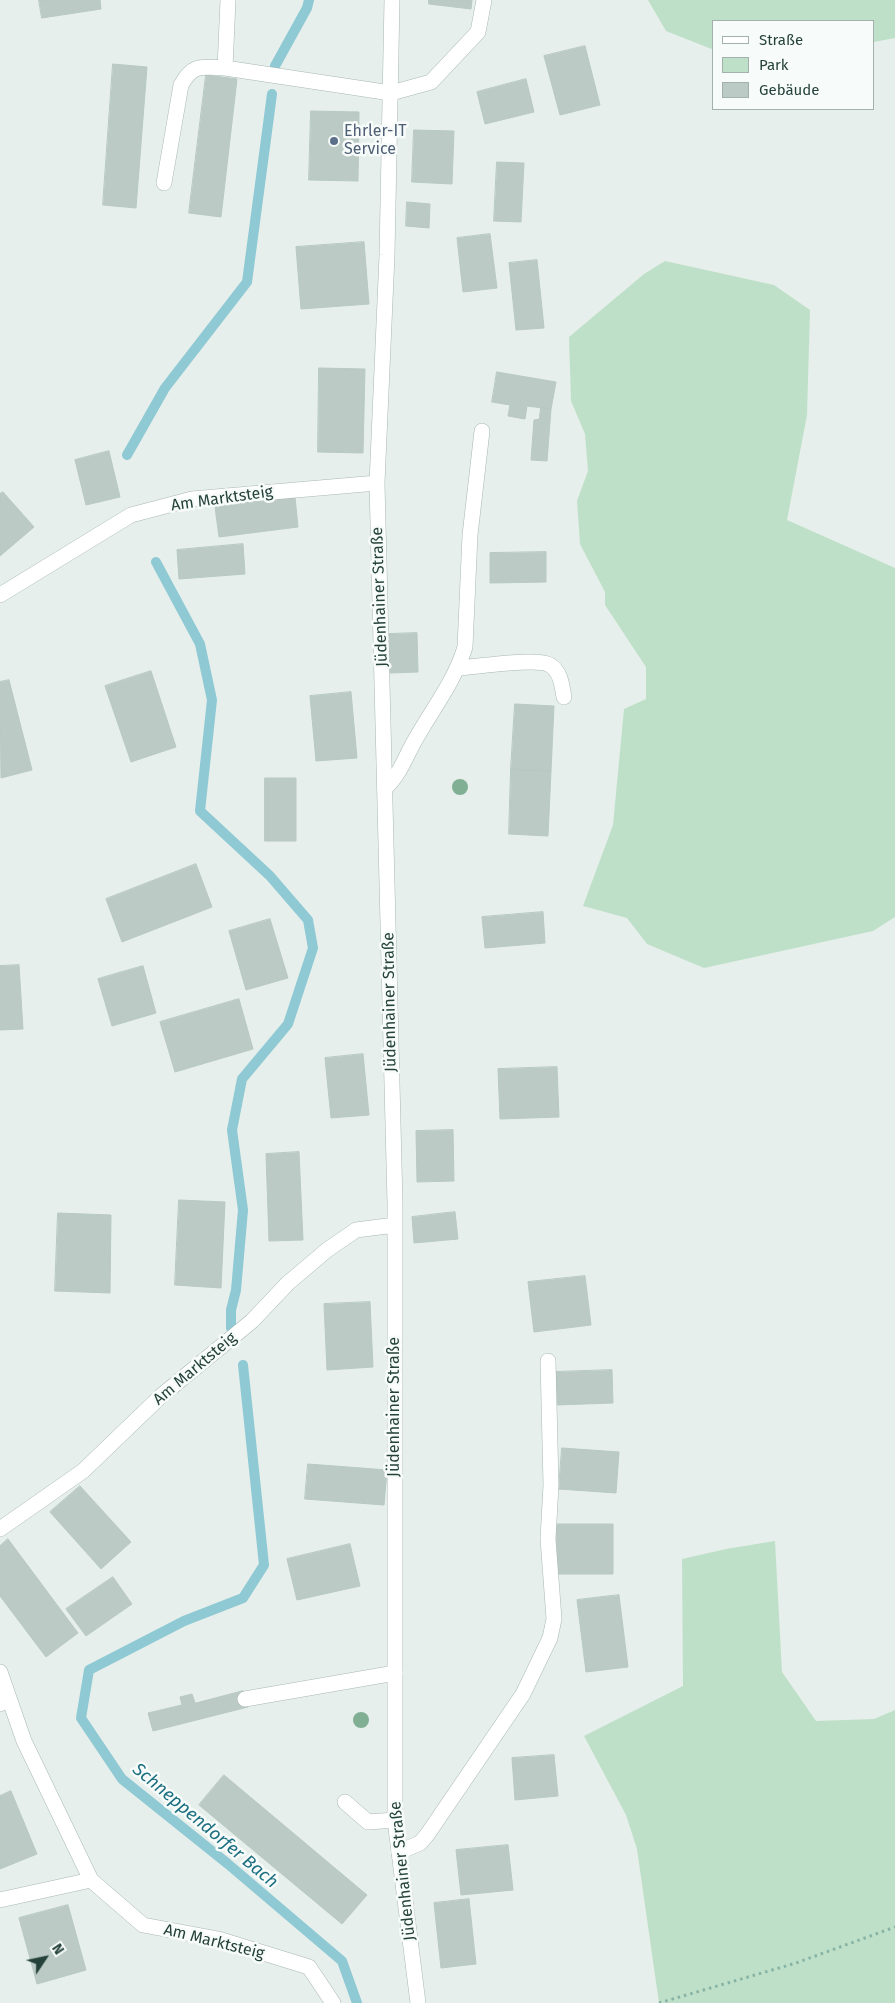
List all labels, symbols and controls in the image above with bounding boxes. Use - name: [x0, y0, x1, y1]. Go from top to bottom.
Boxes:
- legend: [712, 20, 875, 110]
- text: Straße: [759, 31, 803, 49]
- text: Park: [759, 56, 789, 74]
- text: Gebäude: [759, 81, 819, 99]
- place label: Ehrler-IT Service: [344, 122, 407, 160]
- marker: Ehrler-IT Service: [328, 135, 340, 147]
- street label: Am Marktsteig: [170, 482, 274, 516]
- street label: Jüdenhainer Straße: [368, 527, 392, 667]
- street label: Jüdenhainer Straße: [379, 932, 401, 1072]
- street label: Am Marktsteig: [149, 1329, 241, 1409]
- street label: Jüdenhainer Straße: [385, 1337, 405, 1477]
- water label: Schneppendorfer Bach: [128, 1759, 282, 1893]
- street label: Jüdenhainer Straße: [386, 1800, 420, 1942]
- street label: Am Marktsteig: [162, 1920, 266, 1964]
- north arrow: [20, 1933, 70, 1983]
- text: N: [48, 1941, 67, 1958]

